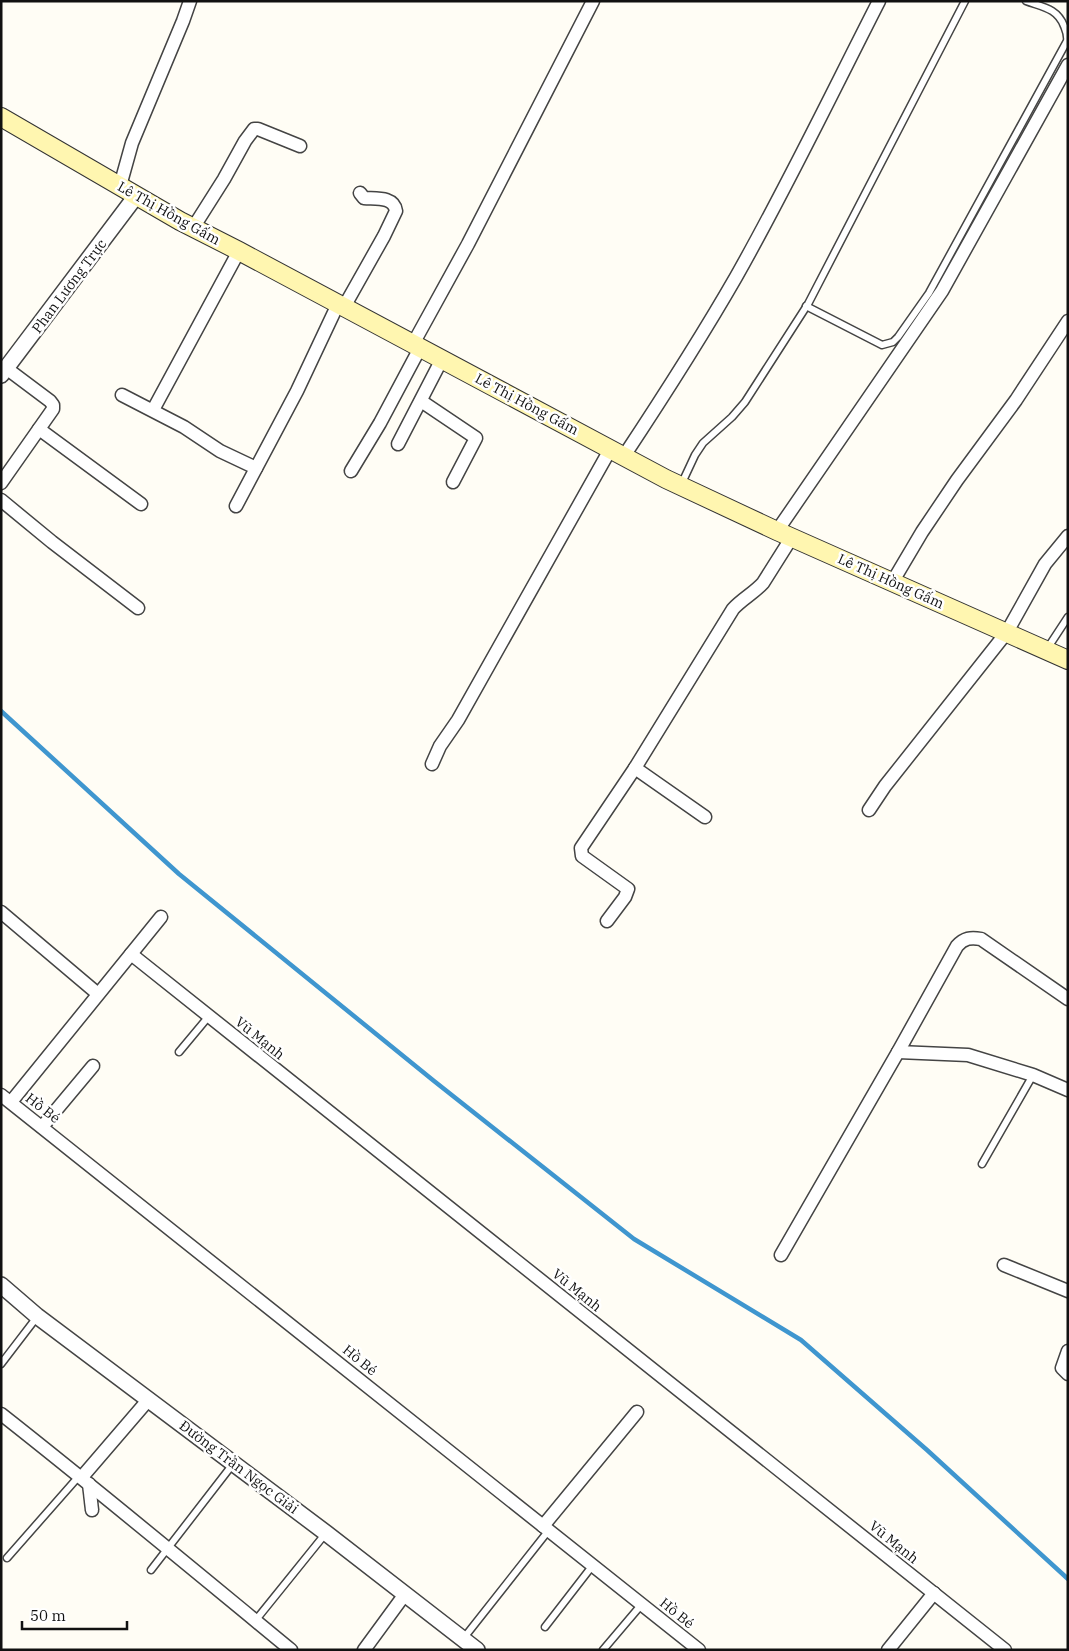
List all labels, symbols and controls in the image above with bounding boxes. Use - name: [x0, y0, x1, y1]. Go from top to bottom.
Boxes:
- street label: Lê Thị Hồng Gấm: [115, 177, 223, 249]
- street label: Phan Lương Trực: [28, 235, 110, 337]
- street label: Lê Thị Hồng Gấm: [472, 369, 582, 439]
- street label: Lê Thị Hồng Gấm: [835, 549, 947, 613]
- street label: Vũ Mạnh: [232, 1013, 289, 1064]
- street label: Hồ Bé: [22, 1089, 64, 1127]
- street label: Vũ Mạnh: [549, 1265, 606, 1316]
- street label: Hồ Bé: [339, 1341, 381, 1379]
- street label: Đường Trần Ngọc Giải: [176, 1416, 302, 1518]
- street label: Vũ Mạnh: [866, 1517, 923, 1568]
- street label: Hồ Bé: [656, 1594, 698, 1632]
- scale bar: [22, 1598, 128, 1630]
- text: 50 m: [30, 1606, 66, 1625]

